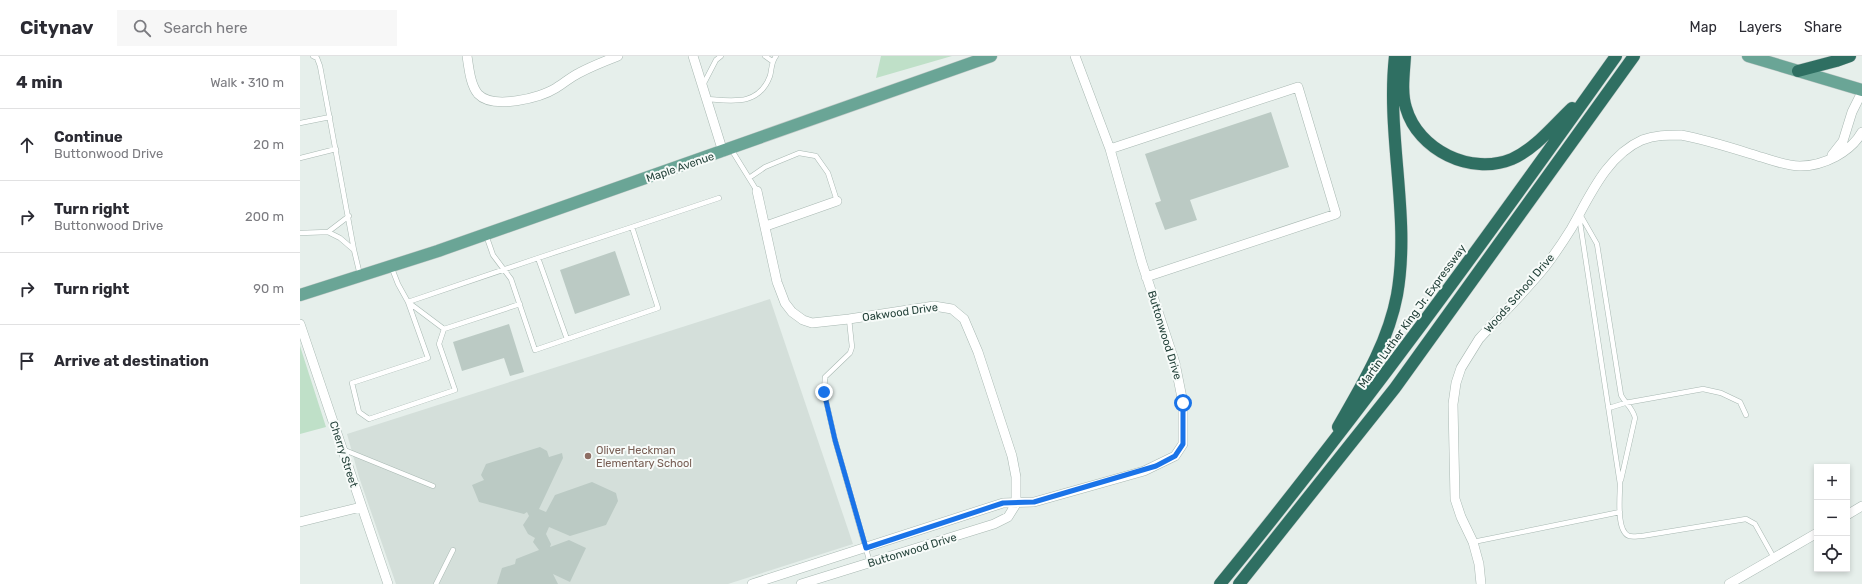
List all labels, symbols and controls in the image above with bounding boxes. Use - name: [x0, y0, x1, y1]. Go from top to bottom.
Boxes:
- search box: [117, 10, 397, 46]
- text: Citynav: [20, 16, 93, 39]
- icon: search: [131, 17, 153, 39]
- text: Search here: [163, 19, 248, 37]
- text: Map: [1690, 19, 1717, 36]
- text: Layers: [1739, 19, 1782, 36]
- text: Share: [1804, 19, 1842, 36]
- text: 4 min: [16, 72, 63, 92]
- text: Walk · 310 m: [210, 75, 284, 90]
- text: Continue: [54, 128, 123, 146]
- icon: ahead: [16, 134, 38, 156]
- text: 20 m: [253, 137, 284, 152]
- text: Buttonwood Drive: [54, 146, 163, 161]
- street label: Maple Avenue: [644, 150, 716, 185]
- text: Turn right: [54, 200, 129, 218]
- icon: right: [16, 206, 38, 228]
- text: 200 m: [245, 209, 284, 224]
- text: Buttonwood Drive: [54, 218, 163, 233]
- street label: Martin Luther King Jr. Expressway: [1356, 242, 1469, 391]
- street label: Woods School Drive: [1482, 251, 1557, 335]
- icon: right: [16, 278, 38, 300]
- text: Turn right: [54, 280, 129, 298]
- text: 90 m: [253, 281, 284, 296]
- street label: Buttonwood Drive: [1145, 289, 1184, 381]
- street label: Oakwood Drive: [861, 301, 939, 324]
- icon: arrive: [16, 350, 38, 372]
- text: Arrive at destination: [54, 352, 209, 370]
- route end: [815, 383, 833, 401]
- route start: [1174, 394, 1192, 412]
- street label: Cherry Street: [327, 419, 361, 490]
- place label: Oliver Heckman Elementary School: [596, 444, 692, 470]
- marker: Oliver Heckman Elementary School: [583, 451, 593, 461]
- map controls: [1814, 464, 1850, 572]
- button: +: [1814, 464, 1850, 500]
- button: −: [1814, 500, 1850, 536]
- street label: Buttonwood Drive: [866, 531, 958, 570]
- button: locate: [1814, 536, 1850, 572]

